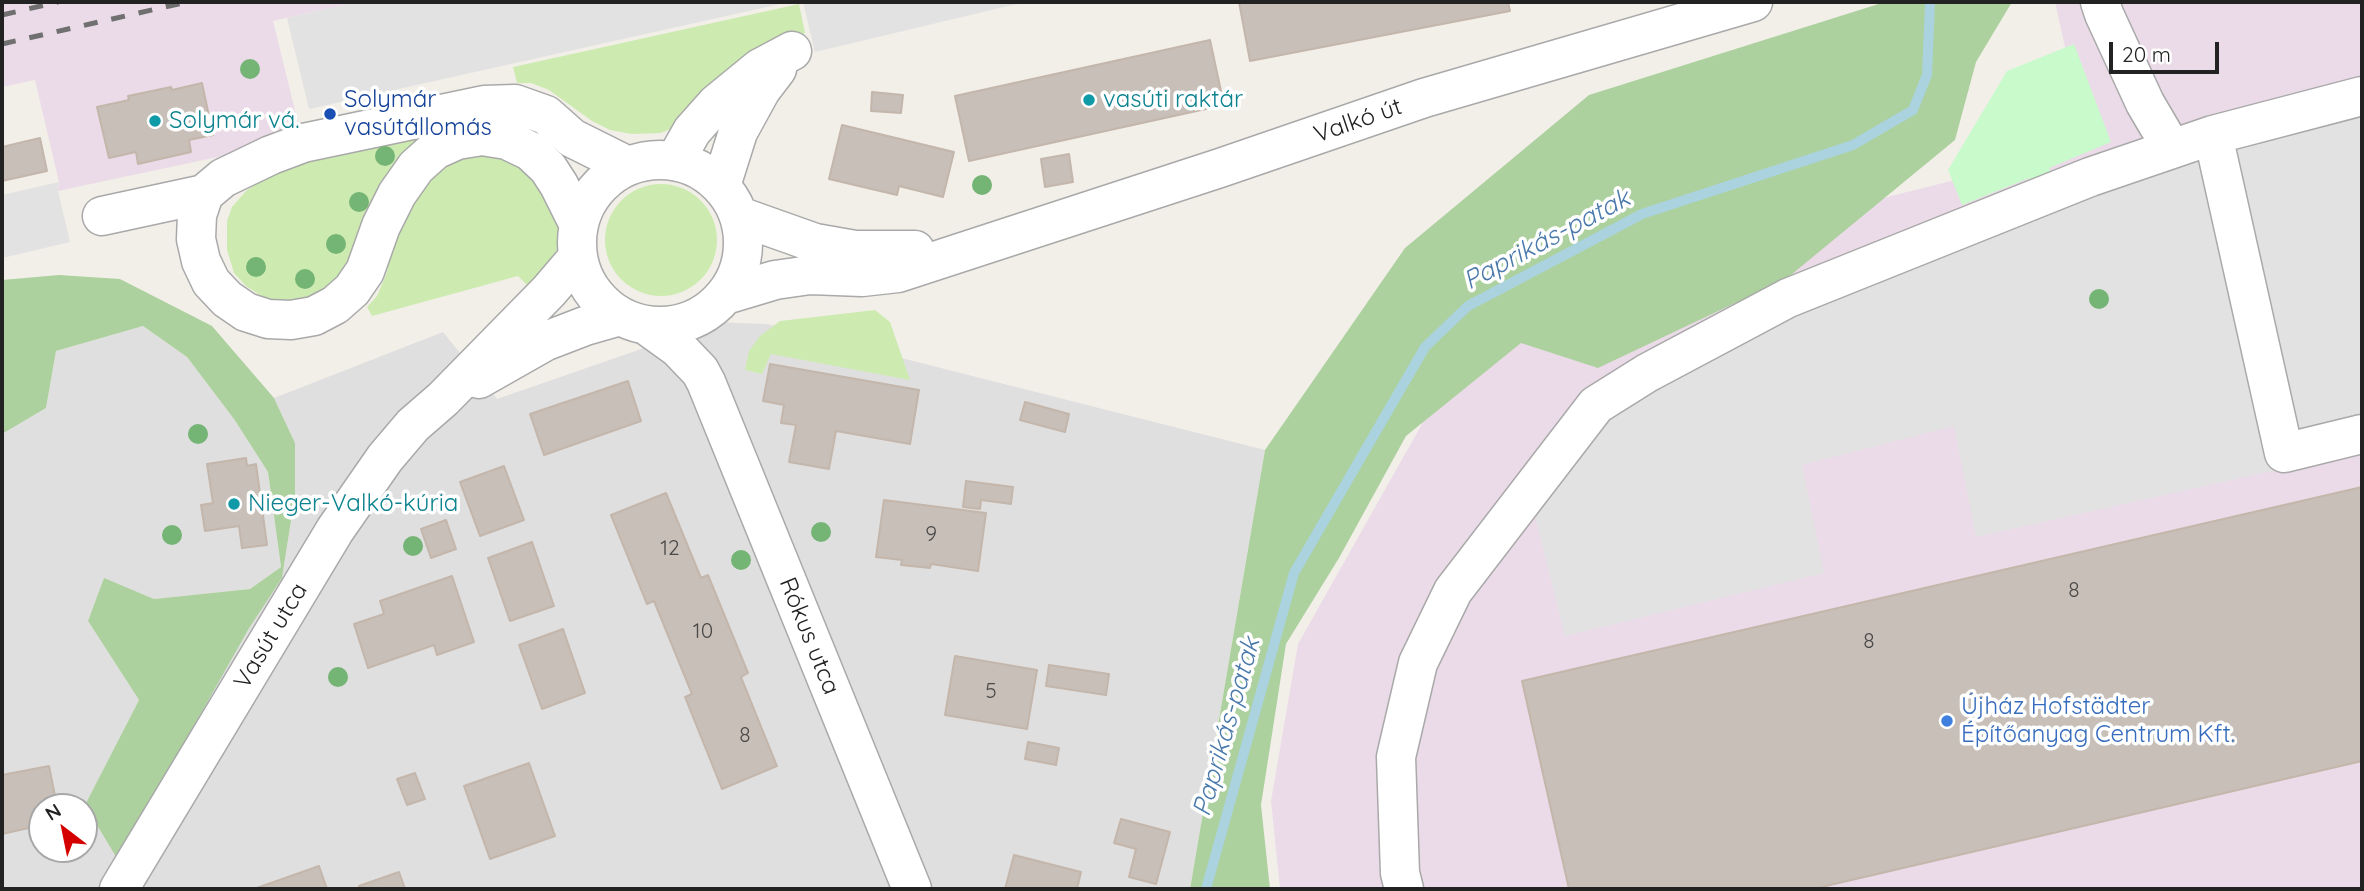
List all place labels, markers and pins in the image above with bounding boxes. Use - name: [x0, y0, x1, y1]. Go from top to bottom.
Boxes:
- place label: Solymár vasútállomás: [344, 86, 492, 142]
- place label: vasúti raktár: [1103, 86, 1243, 114]
- marker: vasúti raktár: [1081, 92, 1097, 108]
- marker: Solymár vasútállomás: [322, 106, 338, 122]
- place label: Solymár vá.: [169, 107, 300, 135]
- marker: Solymár vá.: [147, 113, 163, 129]
- place label: Nieger-Valkó-kúria: [248, 490, 458, 518]
- marker: Nieger-Valkó-kúria: [226, 496, 242, 512]
- place label: Újház Hofstädter Építőanyag Centrum Kft.: [1961, 693, 2235, 749]
- marker: Újház Hofstädter Építőanyag Centrum Kft.: [1939, 713, 1955, 729]

